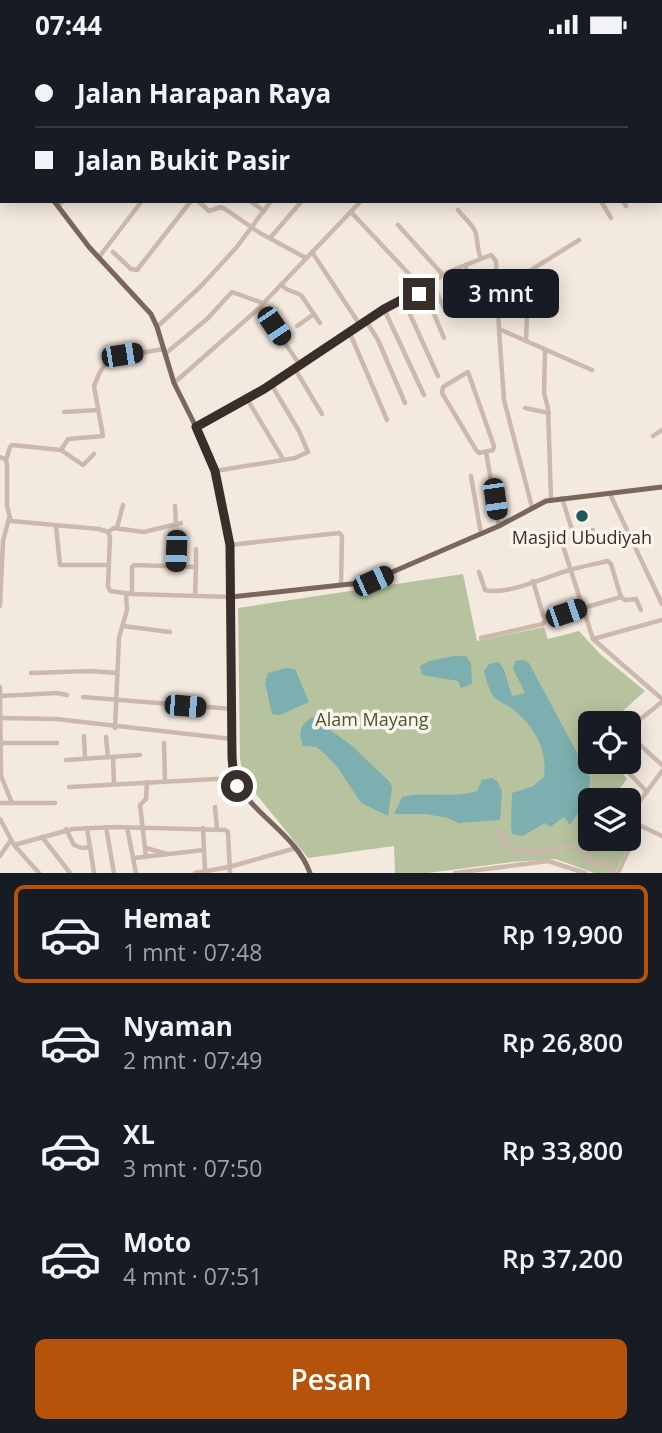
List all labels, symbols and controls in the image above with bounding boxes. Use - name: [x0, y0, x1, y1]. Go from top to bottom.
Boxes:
- text: 07:44: [35, 7, 102, 43]
- text: Jalan Harapan Raya: [77, 75, 331, 111]
- text: Jalan Bukit Pasir: [77, 142, 290, 178]
- callout: 3 mnt: [444, 269, 559, 319]
- text: 3 mnt: [469, 277, 533, 309]
- route end: [403, 278, 435, 310]
- car: [254, 303, 295, 349]
- car: [100, 341, 145, 369]
- car: [482, 477, 509, 521]
- marker: Masjid Ubudiyah: [574, 508, 590, 524]
- place label: Masjid Ubudiyah: [512, 525, 652, 549]
- car: [165, 530, 188, 572]
- car: [350, 563, 397, 599]
- car: [543, 596, 590, 630]
- car: [164, 694, 207, 718]
- park label: Alam Mayang: [315, 707, 429, 731]
- map controls: [578, 711, 641, 851]
- button: locate: [578, 711, 641, 774]
- route start: [221, 770, 253, 802]
- button: layers: [578, 788, 641, 851]
- text: Hemat: [123, 900, 211, 936]
- icon: car: [39, 903, 102, 966]
- text: Rp 19,900: [502, 916, 623, 952]
- text: 1 mnt · 07:48: [123, 936, 262, 968]
- text: Nyaman: [123, 1008, 233, 1044]
- icon: car: [39, 1011, 102, 1074]
- text: Rp 26,800: [502, 1024, 623, 1060]
- text: 2 mnt · 07:49: [123, 1044, 262, 1076]
- text: XL: [123, 1116, 155, 1152]
- icon: car: [39, 1119, 102, 1182]
- text: Rp 33,800: [502, 1132, 623, 1168]
- text: 3 mnt · 07:50: [123, 1152, 262, 1184]
- text: Moto: [123, 1224, 191, 1260]
- icon: car: [39, 1227, 102, 1290]
- text: Rp 37,200: [502, 1240, 623, 1276]
- text: 4 mnt · 07:51: [123, 1260, 262, 1292]
- button: Pesan: [35, 1339, 627, 1419]

